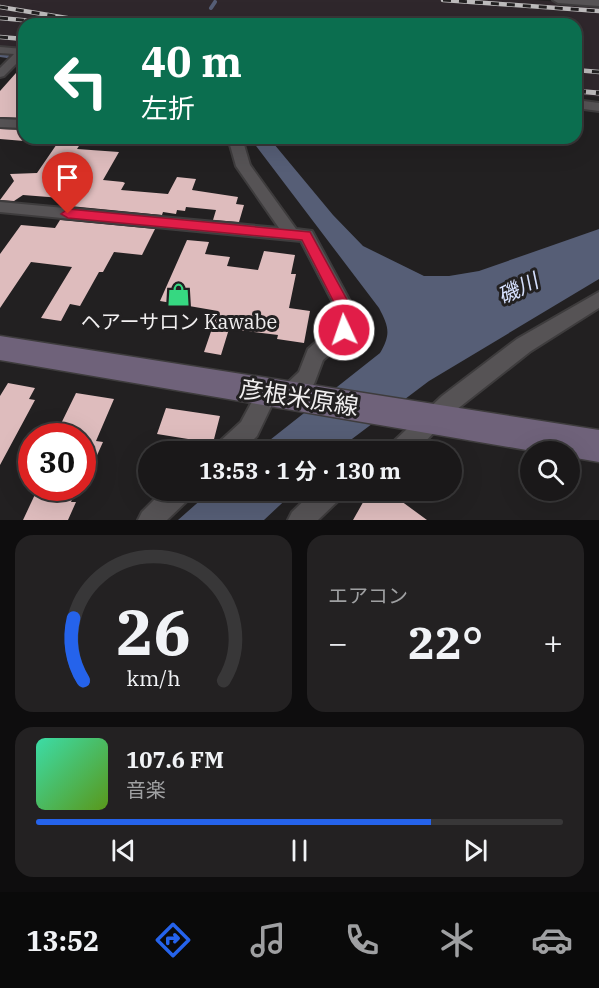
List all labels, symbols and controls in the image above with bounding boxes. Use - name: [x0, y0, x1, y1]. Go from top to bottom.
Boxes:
- text: 40 m: [141, 34, 242, 89]
- icon: left: [42, 42, 120, 120]
- text: 左折: [141, 90, 195, 125]
- pin: [42, 152, 93, 214]
- icon: arrive: [51, 161, 84, 194]
- water label: 磯川: [493, 265, 544, 310]
- shop icon: ヘアーサロン Kawabe: [166, 282, 192, 308]
- position arrow: [312, 298, 376, 362]
- place label: ヘアーサロン Kawabe: [81, 308, 277, 335]
- street label: 彦根米原線: [237, 372, 361, 422]
- speed limit sign: 30: [18, 423, 96, 501]
- map controls: [520, 441, 580, 501]
- button: search: [520, 441, 580, 501]
- text: 13:53 · 1 分 · 130 m: [199, 456, 401, 485]
- text: エアコン: [328, 582, 408, 609]
- text: 26: [116, 591, 191, 672]
- text: 22°: [408, 613, 483, 671]
- text: −: [328, 621, 348, 664]
- text: +: [543, 621, 563, 664]
- text: km/h: [126, 664, 181, 692]
- text: 107.6 FM: [126, 745, 224, 774]
- text: 音楽: [126, 776, 166, 803]
- icon: previous: [107, 834, 140, 867]
- icon: pause: [283, 834, 316, 867]
- icon: next: [459, 834, 492, 867]
- icon: directions: [152, 919, 194, 961]
- icon: music: [247, 919, 289, 961]
- icon: phone: [341, 919, 383, 961]
- icon: climate: [436, 919, 478, 961]
- icon: car: [531, 919, 573, 961]
- text: 13:52: [26, 923, 99, 958]

